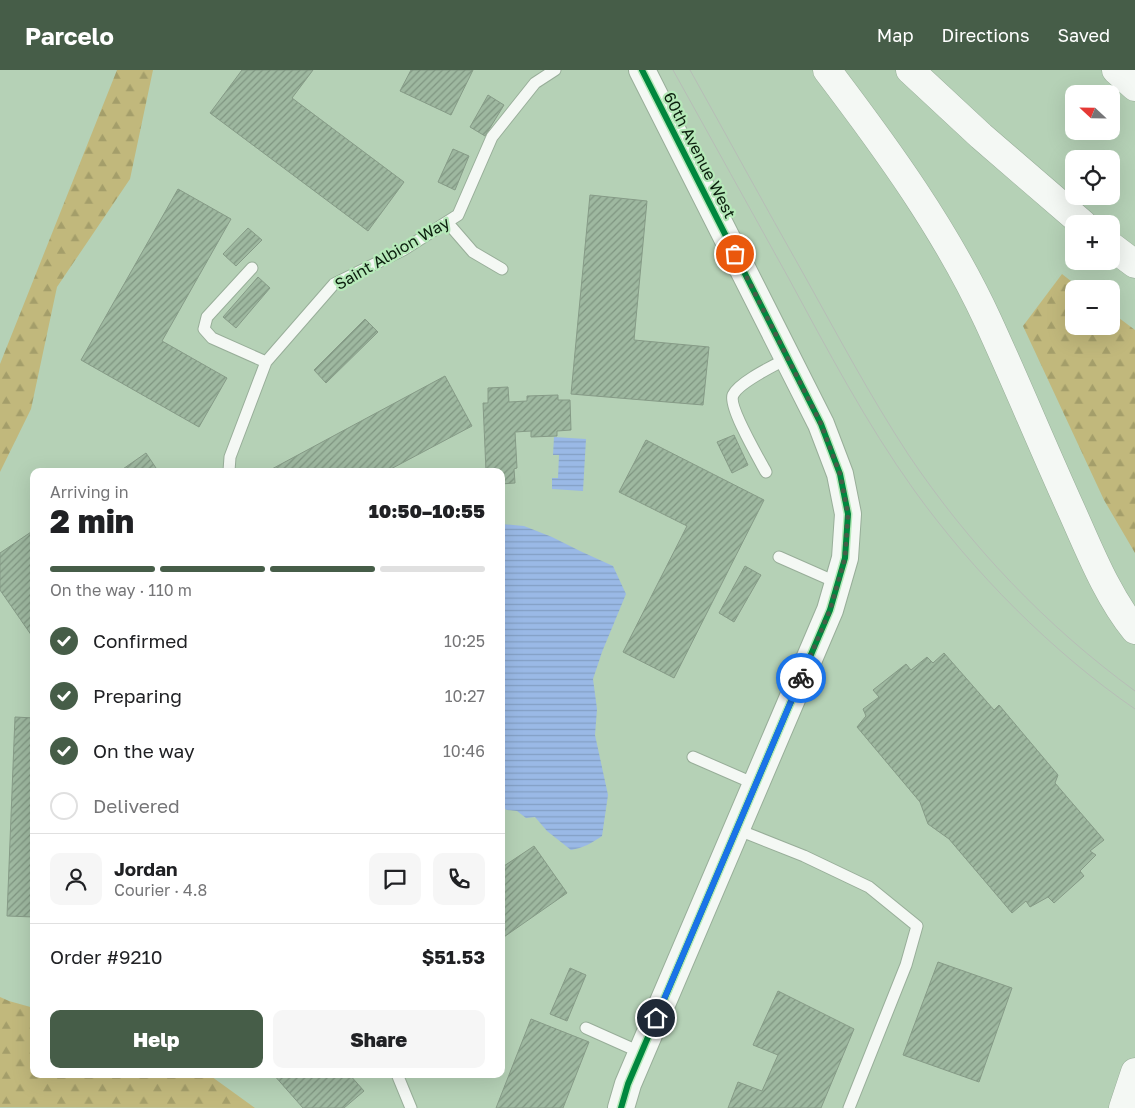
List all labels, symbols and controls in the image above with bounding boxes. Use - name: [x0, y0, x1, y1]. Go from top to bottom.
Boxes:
- text: Parcelo: [25, 21, 114, 50]
- text: Map: [877, 24, 913, 46]
- text: Directions: [941, 24, 1029, 46]
- text: Saved: [1057, 24, 1110, 46]
- north arrow: [1065, 85, 1120, 140]
- map controls: [1065, 85, 1120, 335]
- street label: 60th Avenue West: [659, 88, 741, 222]
- button: locate: [1065, 150, 1120, 205]
- street label: Saint Albion Way: [331, 212, 453, 294]
- button: +: [1065, 215, 1120, 270]
- pin: [714, 233, 756, 275]
- icon: bag: [721, 240, 749, 268]
- button: −: [1065, 280, 1120, 335]
- text: Arriving in: [50, 482, 129, 502]
- text: 10:50–10:55: [369, 499, 485, 522]
- text: 2 min: [50, 502, 134, 540]
- text: On the way · 110 m: [50, 580, 192, 600]
- icon: check: [50, 627, 78, 655]
- text: Confirmed: [93, 629, 188, 652]
- text: 10:25: [444, 631, 485, 651]
- courier: [776, 653, 826, 703]
- icon: bike: [787, 664, 815, 692]
- icon: check: [50, 682, 78, 710]
- text: Preparing: [93, 684, 182, 707]
- text: 10:27: [445, 686, 485, 706]
- icon: check: [50, 737, 78, 765]
- text: On the way: [93, 739, 195, 762]
- text: 10:46: [443, 741, 485, 761]
- text: Delivered: [93, 794, 180, 817]
- button: person: [50, 853, 102, 905]
- button: chat: [369, 853, 421, 905]
- button: phone: [433, 853, 485, 905]
- text: Jordan: [114, 857, 178, 880]
- text: Courier · 4.8: [114, 880, 207, 900]
- text: Order #9210: [50, 945, 163, 968]
- text: $51.53: [422, 945, 485, 968]
- pin: [635, 997, 677, 1039]
- icon: home: [642, 1004, 670, 1032]
- button: Help: [50, 1010, 263, 1068]
- button: Share: [273, 1010, 485, 1068]

